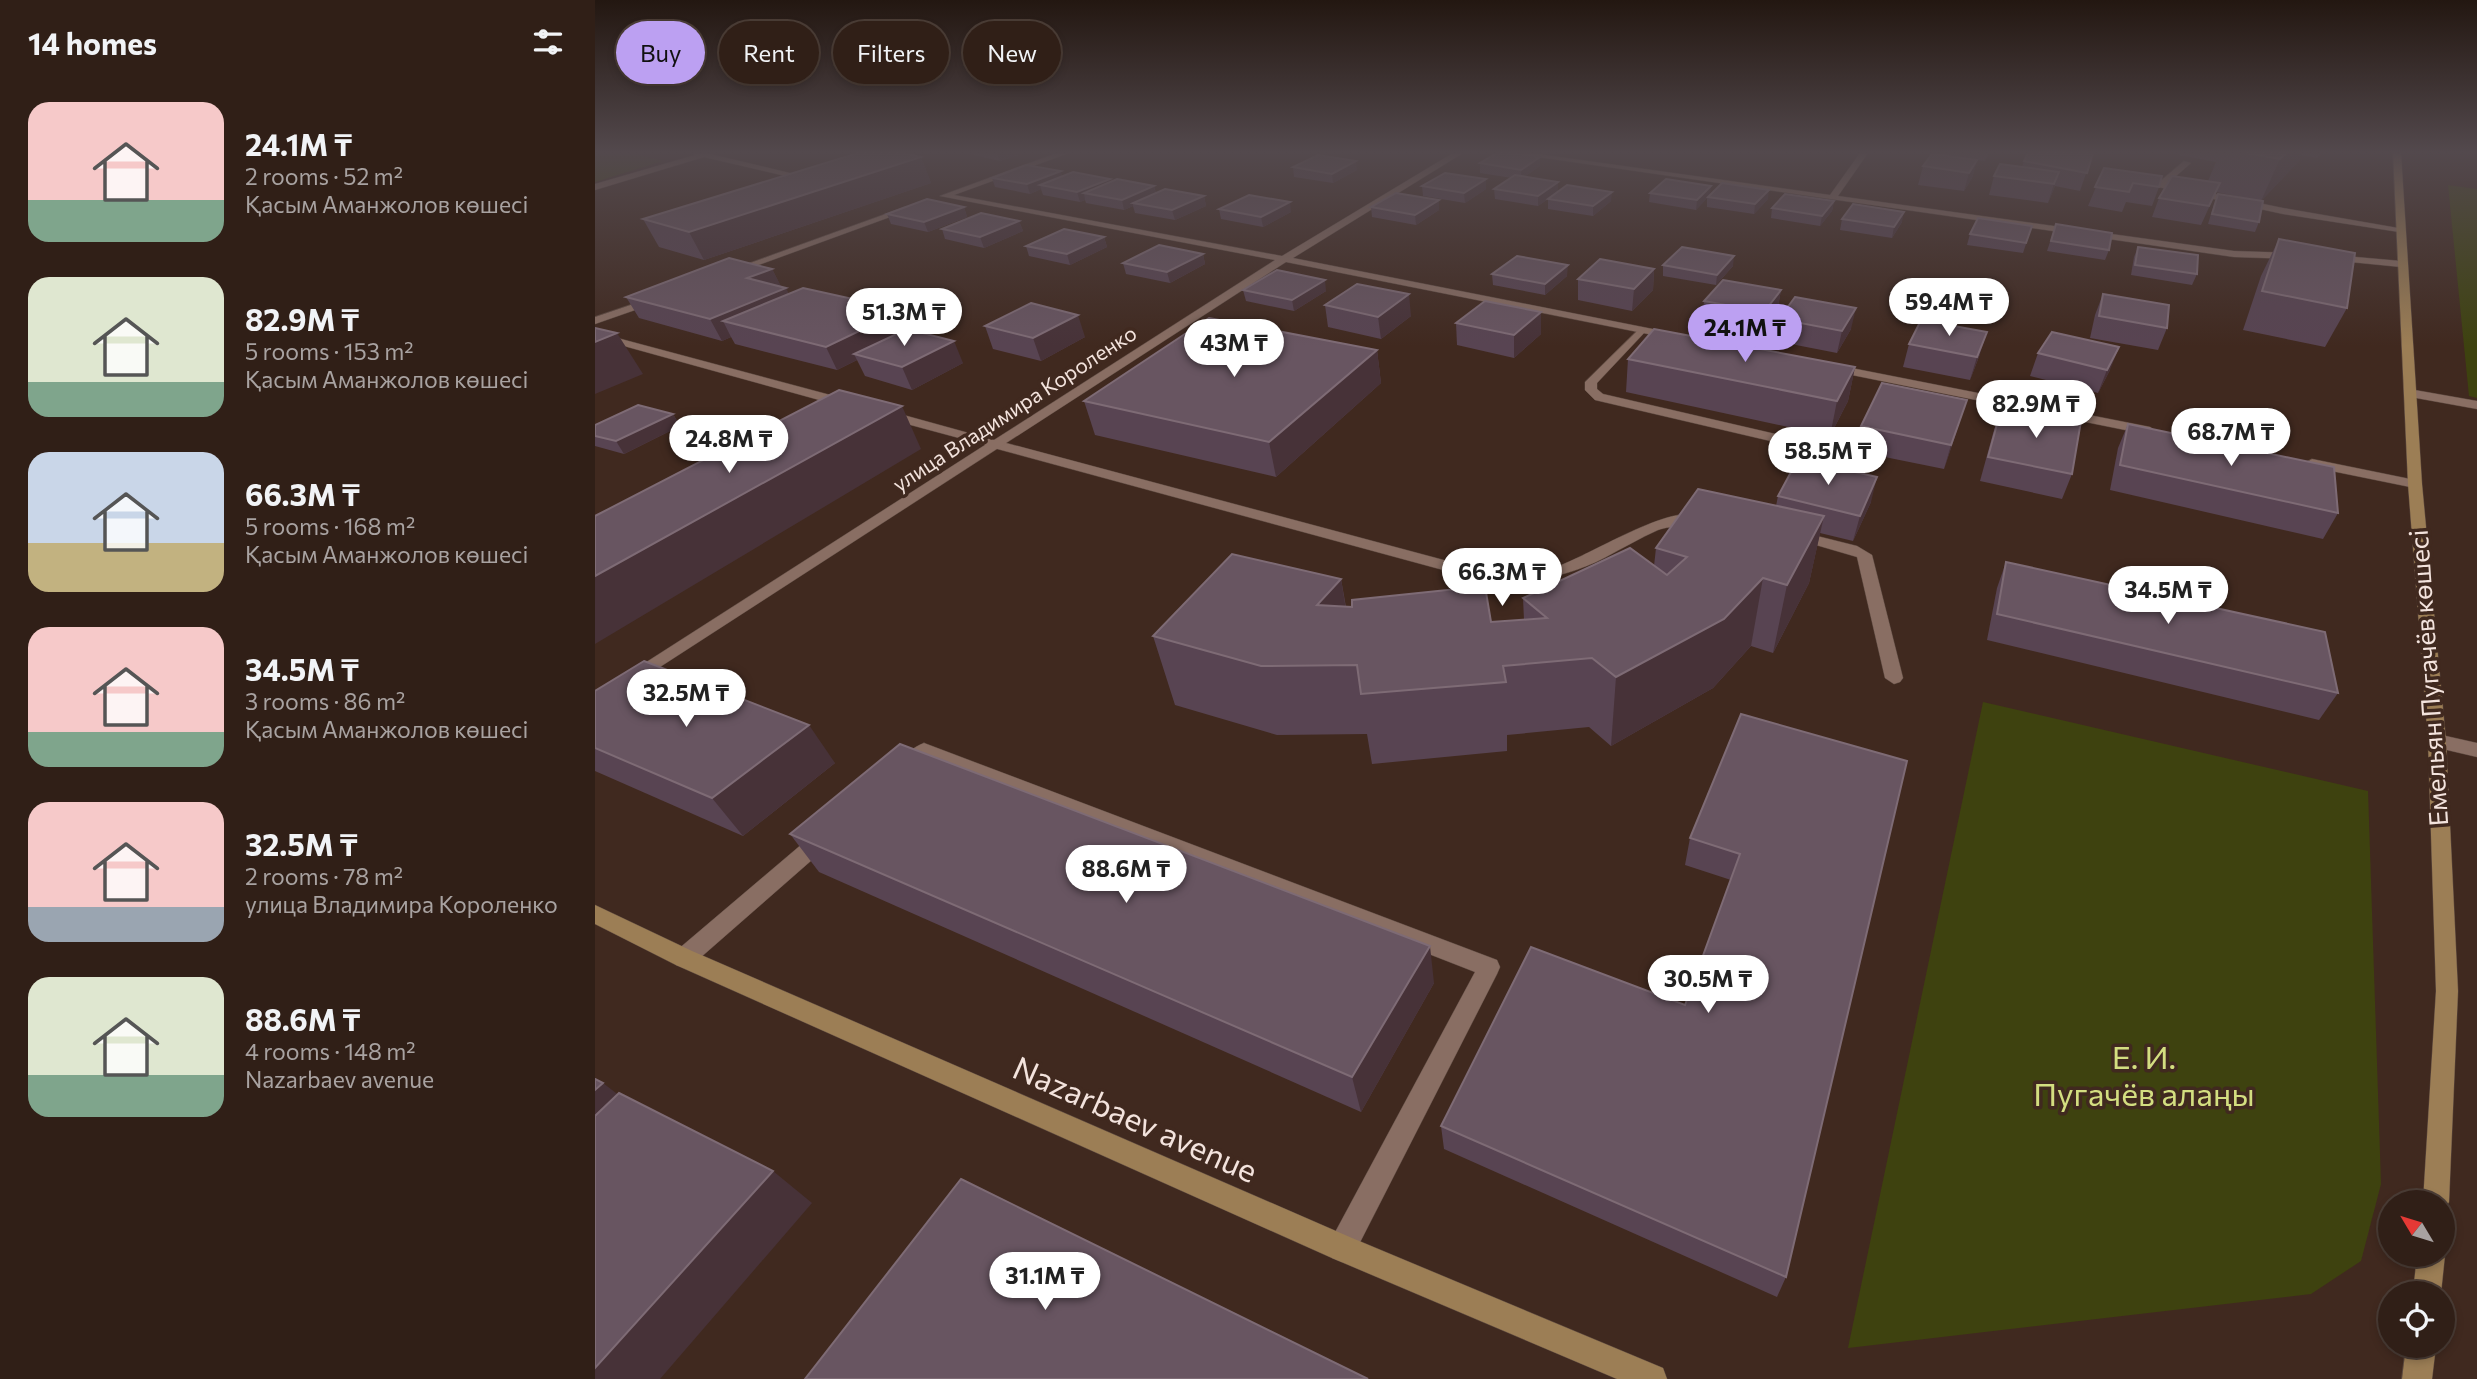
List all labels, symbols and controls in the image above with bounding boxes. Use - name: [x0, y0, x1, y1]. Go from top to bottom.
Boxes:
- chip: Buy: [616, 21, 705, 84]
- chip: Rent: [719, 21, 819, 84]
- chip: Filters: [833, 21, 949, 84]
- chip: New: [963, 21, 1061, 84]
- icon: filters: [529, 23, 567, 61]
- text: 14 homes: [28, 24, 157, 61]
- text: 24.1M ₸: [245, 125, 352, 162]
- icon: home: [84, 130, 168, 214]
- text: 2 rooms · 52 m²: [245, 162, 403, 190]
- text: Қасым Аманжолов көшесі: [245, 190, 528, 218]
- pin: 59.4M ₸: [1884, 278, 2014, 338]
- text: 59.4M ₸: [1905, 287, 1993, 315]
- pin: 51.3M ₸: [839, 288, 969, 348]
- text: 51.3M ₸: [862, 297, 946, 325]
- text: 82.9M ₸: [245, 300, 360, 337]
- pin: 24.1M ₸: [1680, 304, 1810, 364]
- icon: home: [84, 305, 168, 389]
- text: 24.1M ₸: [1704, 313, 1786, 341]
- street label: улица Владимира Короленко: [888, 319, 1141, 496]
- pin: 43M ₸: [1185, 320, 1283, 379]
- text: 43M ₸: [1200, 328, 1268, 356]
- text: 5 rooms · 153 m²: [245, 337, 414, 365]
- text: Қасым Аманжолов көшесі: [245, 365, 528, 393]
- pin: 82.9M ₸: [1971, 380, 2101, 440]
- text: 82.9M ₸: [1992, 389, 2080, 417]
- pin: 68.7M ₸: [2166, 408, 2296, 468]
- pin: 24.8M ₸: [664, 416, 794, 475]
- text: 68.7M ₸: [2187, 417, 2275, 445]
- text: 24.8M ₸: [685, 424, 773, 452]
- pin: 58.5M ₸: [1763, 428, 1893, 487]
- text: 58.5M ₸: [1784, 436, 1872, 464]
- text: 66.3M ₸: [245, 475, 360, 512]
- icon: home: [84, 480, 168, 564]
- text: 5 rooms · 168 m²: [245, 512, 415, 540]
- street label: Емельян Пугачёв көшесі: [2402, 529, 2453, 827]
- text: Қасым Аманжолов көшесі: [245, 540, 528, 568]
- pin: 66.3M ₸: [1437, 548, 1567, 608]
- text: 66.3M ₸: [1458, 557, 1546, 585]
- pin: 34.5M ₸: [2103, 566, 2233, 626]
- text: 34.5M ₸: [2124, 575, 2212, 603]
- text: 34.5M ₸: [245, 650, 359, 687]
- icon: home: [84, 655, 168, 739]
- pin: 32.5M ₸: [621, 670, 751, 729]
- text: 32.5M ₸: [643, 678, 729, 706]
- text: 3 rooms · 86 m²: [245, 687, 405, 715]
- text: Қасым Аманжолов көшесі: [245, 715, 528, 743]
- text: 32.5M ₸: [245, 825, 358, 862]
- icon: home: [84, 830, 168, 914]
- pin: 88.6M ₸: [1061, 846, 1191, 905]
- text: 88.6M ₸: [1082, 854, 1170, 882]
- text: 2 rooms · 78 m²: [245, 862, 403, 890]
- text: улица Владимира Короленко: [245, 890, 558, 918]
- pin: 30.5M ₸: [1643, 956, 1773, 1015]
- text: 30.5M ₸: [1664, 964, 1752, 992]
- text: 88.6M ₸: [245, 1000, 361, 1037]
- icon: home: [84, 1005, 168, 1089]
- park label: Е. И. Пугачёв алаңы: [2033, 1036, 2255, 1113]
- text: 4 rooms · 148 m²: [245, 1037, 416, 1065]
- street label: Nazarbaev avenue: [1007, 1046, 1264, 1190]
- text: Nazarbaev avenue: [245, 1065, 434, 1093]
- north arrow: [2378, 1190, 2455, 1267]
- map controls: [2378, 1190, 2455, 1358]
- pin: 31.1M ₸: [980, 1252, 1110, 1312]
- text: 31.1M ₸: [1005, 1261, 1085, 1289]
- button: locate: [2378, 1281, 2455, 1358]

